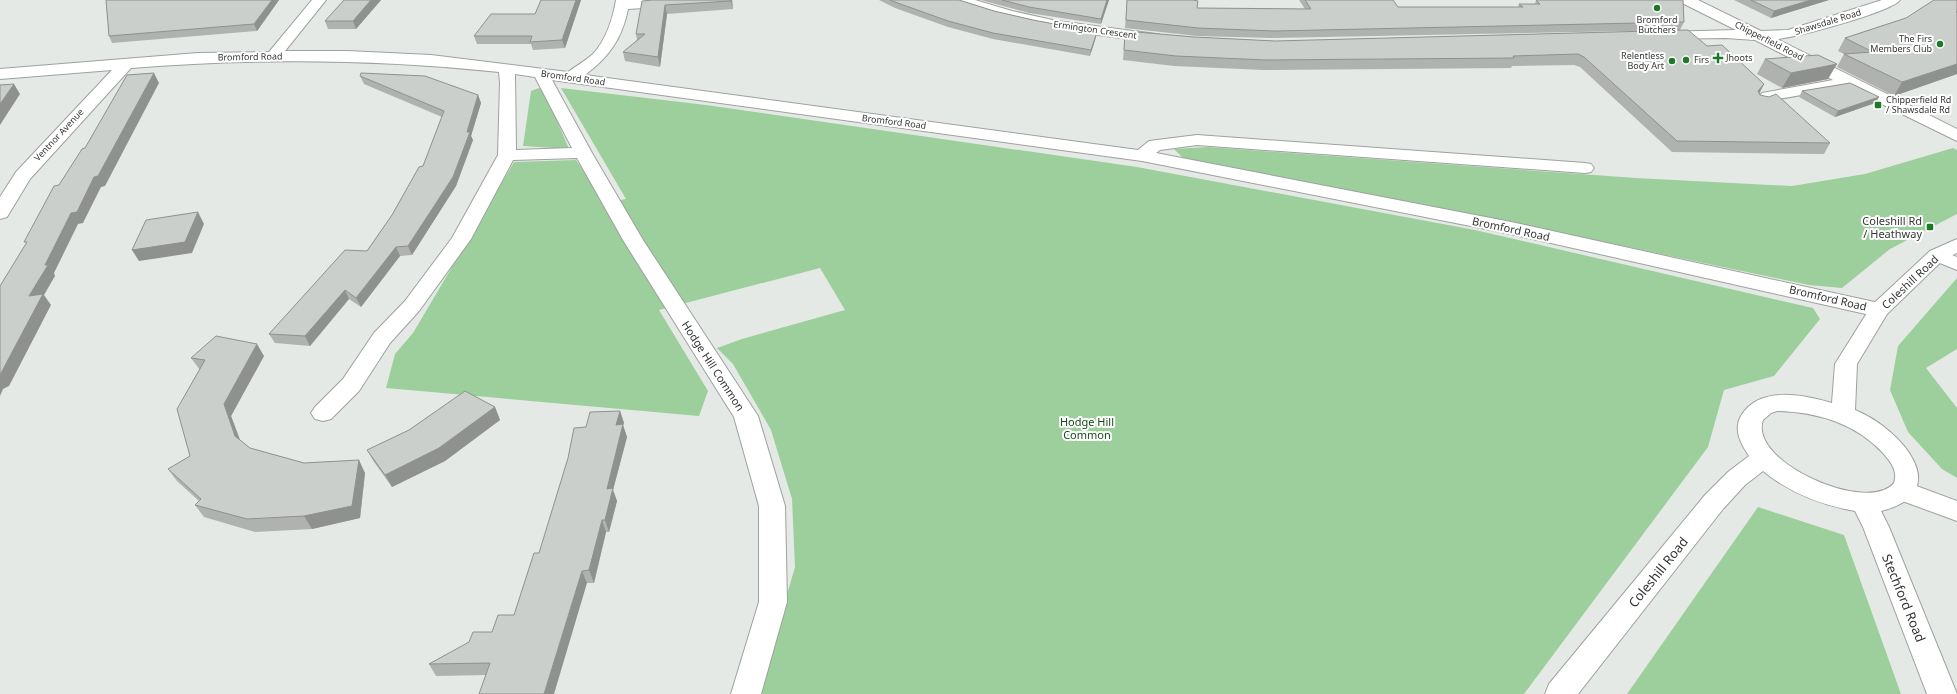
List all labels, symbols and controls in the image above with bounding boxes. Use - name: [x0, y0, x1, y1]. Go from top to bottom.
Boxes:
- marker: Bromford Butchers: [1652, 3, 1662, 13]
- street label: Shawsdale Road: [1793, 5, 1863, 38]
- place label: Bromford Butchers: [1637, 13, 1677, 36]
- street label: Ermington Crescent: [1053, 17, 1138, 42]
- street label: Chipperfield Road: [1733, 18, 1806, 64]
- place label: The Firs Members Club: [1870, 32, 1932, 55]
- marker: The Firs Members Club: [1935, 39, 1945, 49]
- street label: Bromford Road: [217, 49, 283, 64]
- place label: Relentless Body Art: [1621, 49, 1665, 72]
- place label: Jhoots: [1725, 51, 1752, 64]
- place label: Firs: [1694, 53, 1709, 66]
- marker: Jhoots: [1713, 53, 1723, 63]
- marker: Firs: [1681, 55, 1691, 65]
- marker: Relentless Body Art: [1667, 56, 1677, 66]
- street label: Bromford Road: [540, 67, 606, 88]
- place label: Chipperfield Rd / Shawsdale Rd: [1886, 93, 1951, 116]
- marker: Chipperfield Rd / Shawsdale Rd: [1873, 100, 1883, 110]
- street label: Ventnor Avenue: [31, 105, 87, 164]
- street label: Bromford Road: [861, 111, 927, 132]
- street label: Bromford Road: [1471, 213, 1551, 244]
- place label: Coleshill Rd / Heathway: [1862, 213, 1922, 241]
- marker: Coleshill Rd / Heathway: [1925, 222, 1935, 232]
- street label: Coleshill Road: [1878, 251, 1941, 312]
- street label: Bromford Road: [1788, 281, 1868, 314]
- street label: Hodge Hill Common: [679, 318, 748, 414]
- park label: Hodge Hill Common: [1060, 414, 1114, 442]
- street label: Coleshill Road: [1624, 533, 1692, 611]
- street label: Stechford Road: [1878, 551, 1930, 645]

